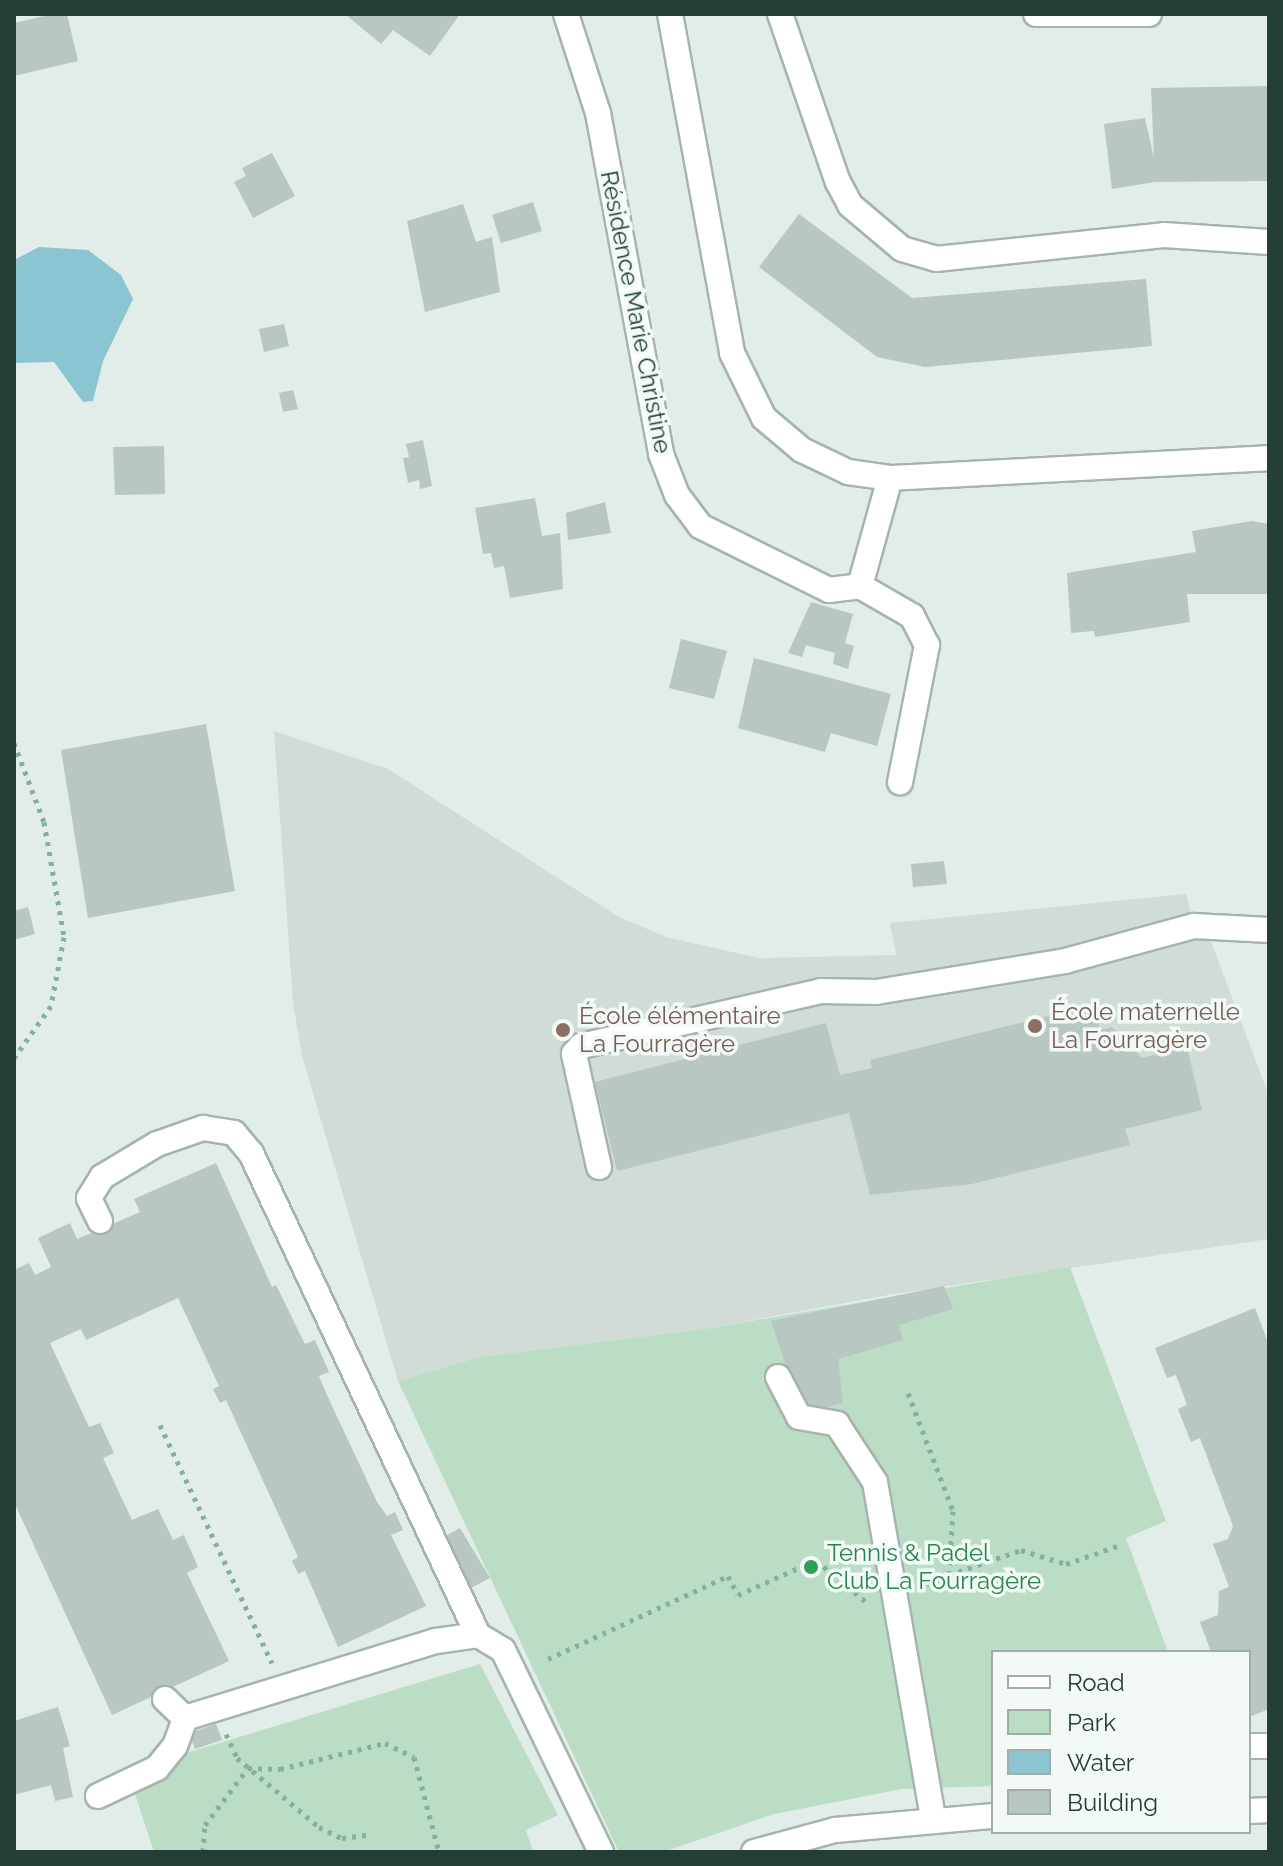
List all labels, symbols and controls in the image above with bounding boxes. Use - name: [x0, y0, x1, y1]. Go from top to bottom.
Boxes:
- street label: Résidence Marie Christine: [594, 168, 678, 456]
- place label: École maternelle La Fourragère: [1051, 998, 1240, 1054]
- place label: École élémentaire La Fourragère: [579, 1002, 781, 1058]
- marker: École maternelle La Fourragère: [1026, 1017, 1044, 1035]
- marker: École élémentaire La Fourragère: [554, 1021, 572, 1039]
- place label: Tennis & Padel Club La Fourragère: [827, 1539, 1041, 1595]
- marker: Tennis & Padel Club La Fourragère: [802, 1558, 820, 1576]
- legend: [991, 1650, 1251, 1834]
- text: Road: [1067, 1668, 1125, 1697]
- text: Park: [1067, 1708, 1116, 1737]
- text: Water: [1067, 1748, 1134, 1777]
- text: Building: [1067, 1788, 1158, 1817]

